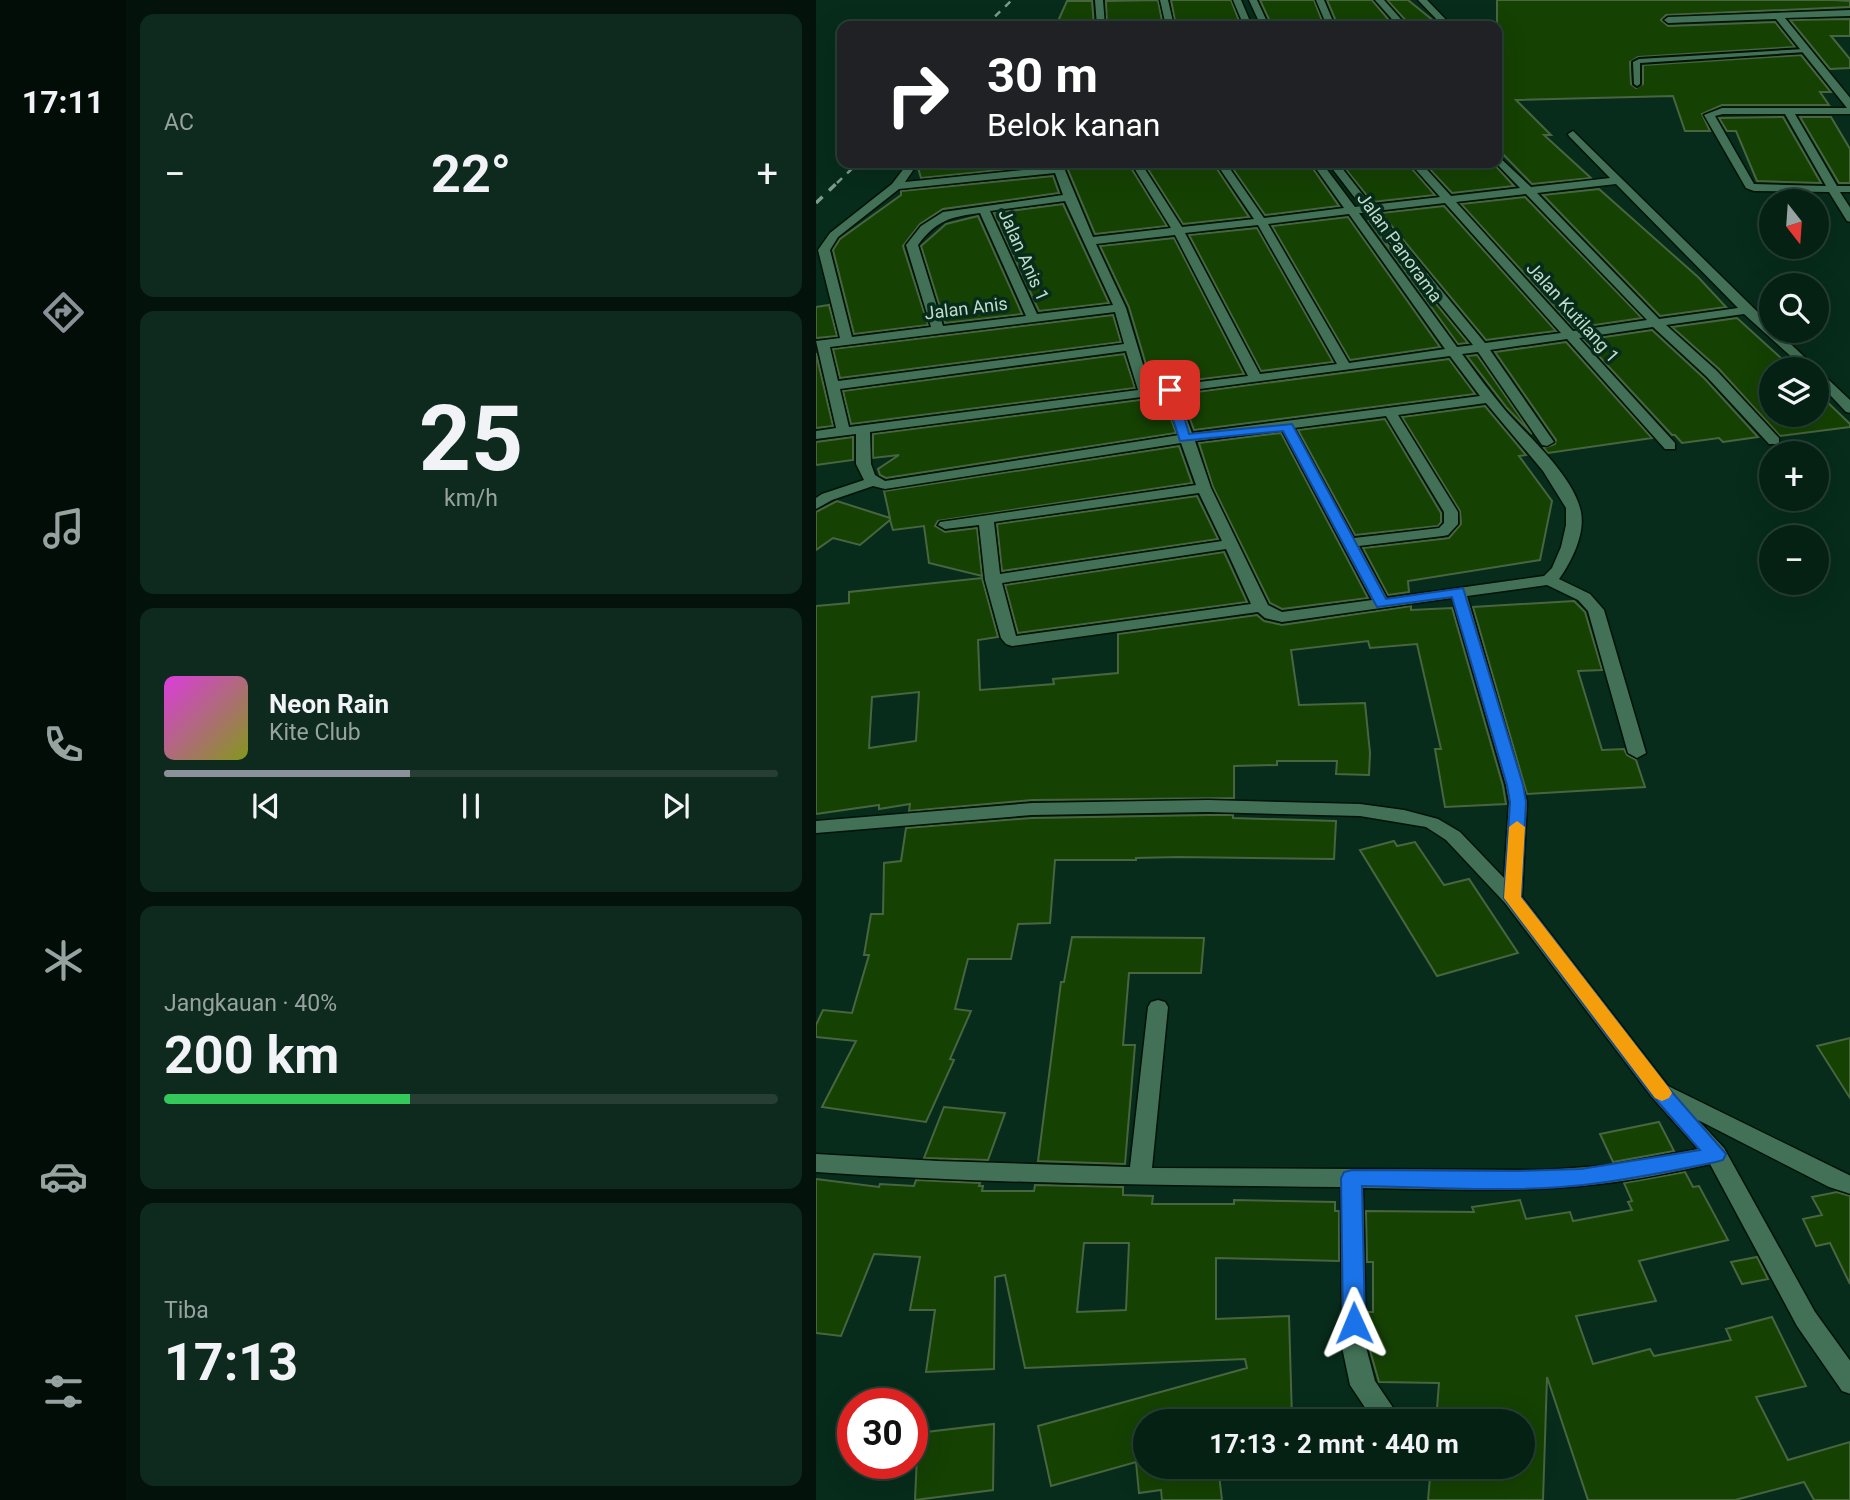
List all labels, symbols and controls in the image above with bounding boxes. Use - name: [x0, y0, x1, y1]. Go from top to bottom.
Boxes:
- text: 30 m: [987, 47, 1098, 104]
- icon: right: [872, 49, 963, 140]
- text: 17:11: [22, 83, 104, 121]
- text: Belok kanan: [987, 106, 1160, 144]
- text: AC: [164, 109, 194, 136]
- text: 22°: [431, 144, 511, 205]
- text: −: [164, 152, 186, 196]
- text: +: [756, 152, 778, 196]
- street label: Jalan Panorama: [1353, 188, 1447, 306]
- north arrow: [1759, 189, 1829, 259]
- map controls: [1759, 189, 1829, 595]
- street label: Jalan Anis 1: [994, 206, 1054, 304]
- street label: Jalan Kutilang 1: [1522, 257, 1624, 367]
- button: search: [1759, 273, 1829, 343]
- icon: directions: [39, 288, 88, 337]
- street label: Jalan Anis: [923, 292, 1009, 324]
- button: layers: [1759, 357, 1829, 427]
- pin: [1140, 360, 1200, 420]
- icon: arrive: [1151, 371, 1189, 409]
- text: 25: [419, 386, 523, 492]
- button: +: [1759, 441, 1829, 511]
- text: km/h: [444, 485, 498, 512]
- icon: music: [39, 504, 88, 553]
- button: −: [1759, 525, 1829, 595]
- text: Neon Rain: [269, 689, 389, 719]
- text: Kite Club: [269, 719, 361, 746]
- icon: phone: [39, 720, 88, 769]
- icon: previous: [247, 787, 285, 825]
- icon: pause: [452, 787, 490, 825]
- icon: next: [657, 787, 695, 825]
- icon: climate: [39, 936, 88, 985]
- text: Jangkauan · 40%: [164, 990, 337, 1017]
- text: 200 km: [164, 1025, 339, 1086]
- icon: car: [39, 1152, 88, 1201]
- position arrow: [1317, 1286, 1391, 1360]
- text: Tiba: [164, 1297, 209, 1324]
- text: 17:13: [164, 1332, 298, 1393]
- icon: filters: [39, 1367, 88, 1416]
- speed limit sign: 30: [837, 1388, 928, 1479]
- text: 17:13 · 2 mnt · 440 m: [1209, 1429, 1459, 1459]

